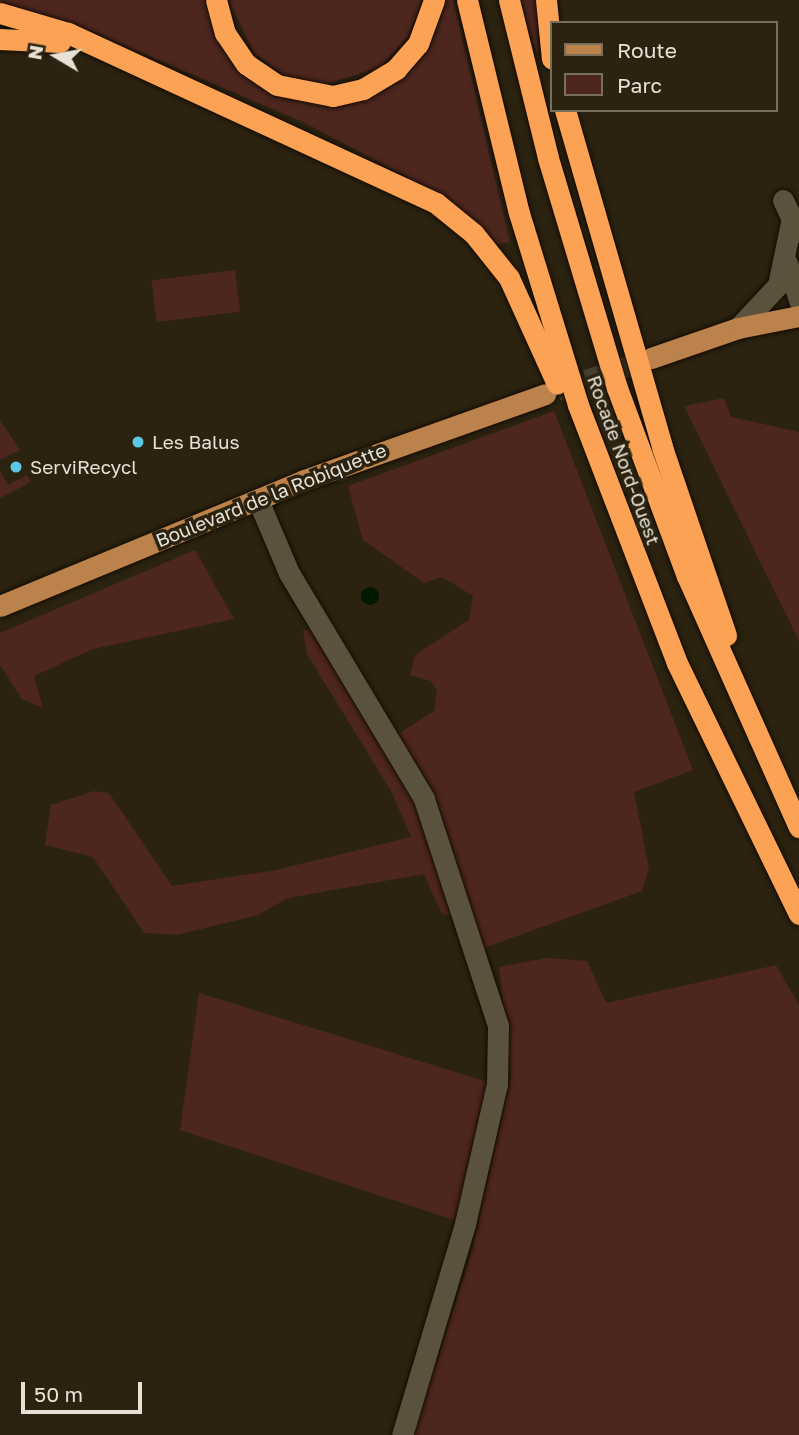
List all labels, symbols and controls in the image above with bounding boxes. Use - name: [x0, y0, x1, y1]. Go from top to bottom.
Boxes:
- north arrow: [21, 21, 91, 91]
- legend: [550, 21, 778, 112]
- text: Route: [617, 37, 677, 63]
- text: N: [22, 43, 47, 61]
- text: Parc: [617, 72, 662, 98]
- street label: Rocade Nord-Ouest: [583, 372, 665, 548]
- place label: Les Balus: [152, 431, 240, 453]
- marker: Les Balus: [130, 434, 146, 450]
- street label: Boulevard de la Robiquette: [152, 438, 390, 552]
- place label: ServiRecycl: [30, 456, 137, 478]
- marker: ServiRecycl: [8, 459, 24, 475]
- scale bar: [24, 1368, 145, 1412]
- text: 50 m: [34, 1381, 83, 1407]

